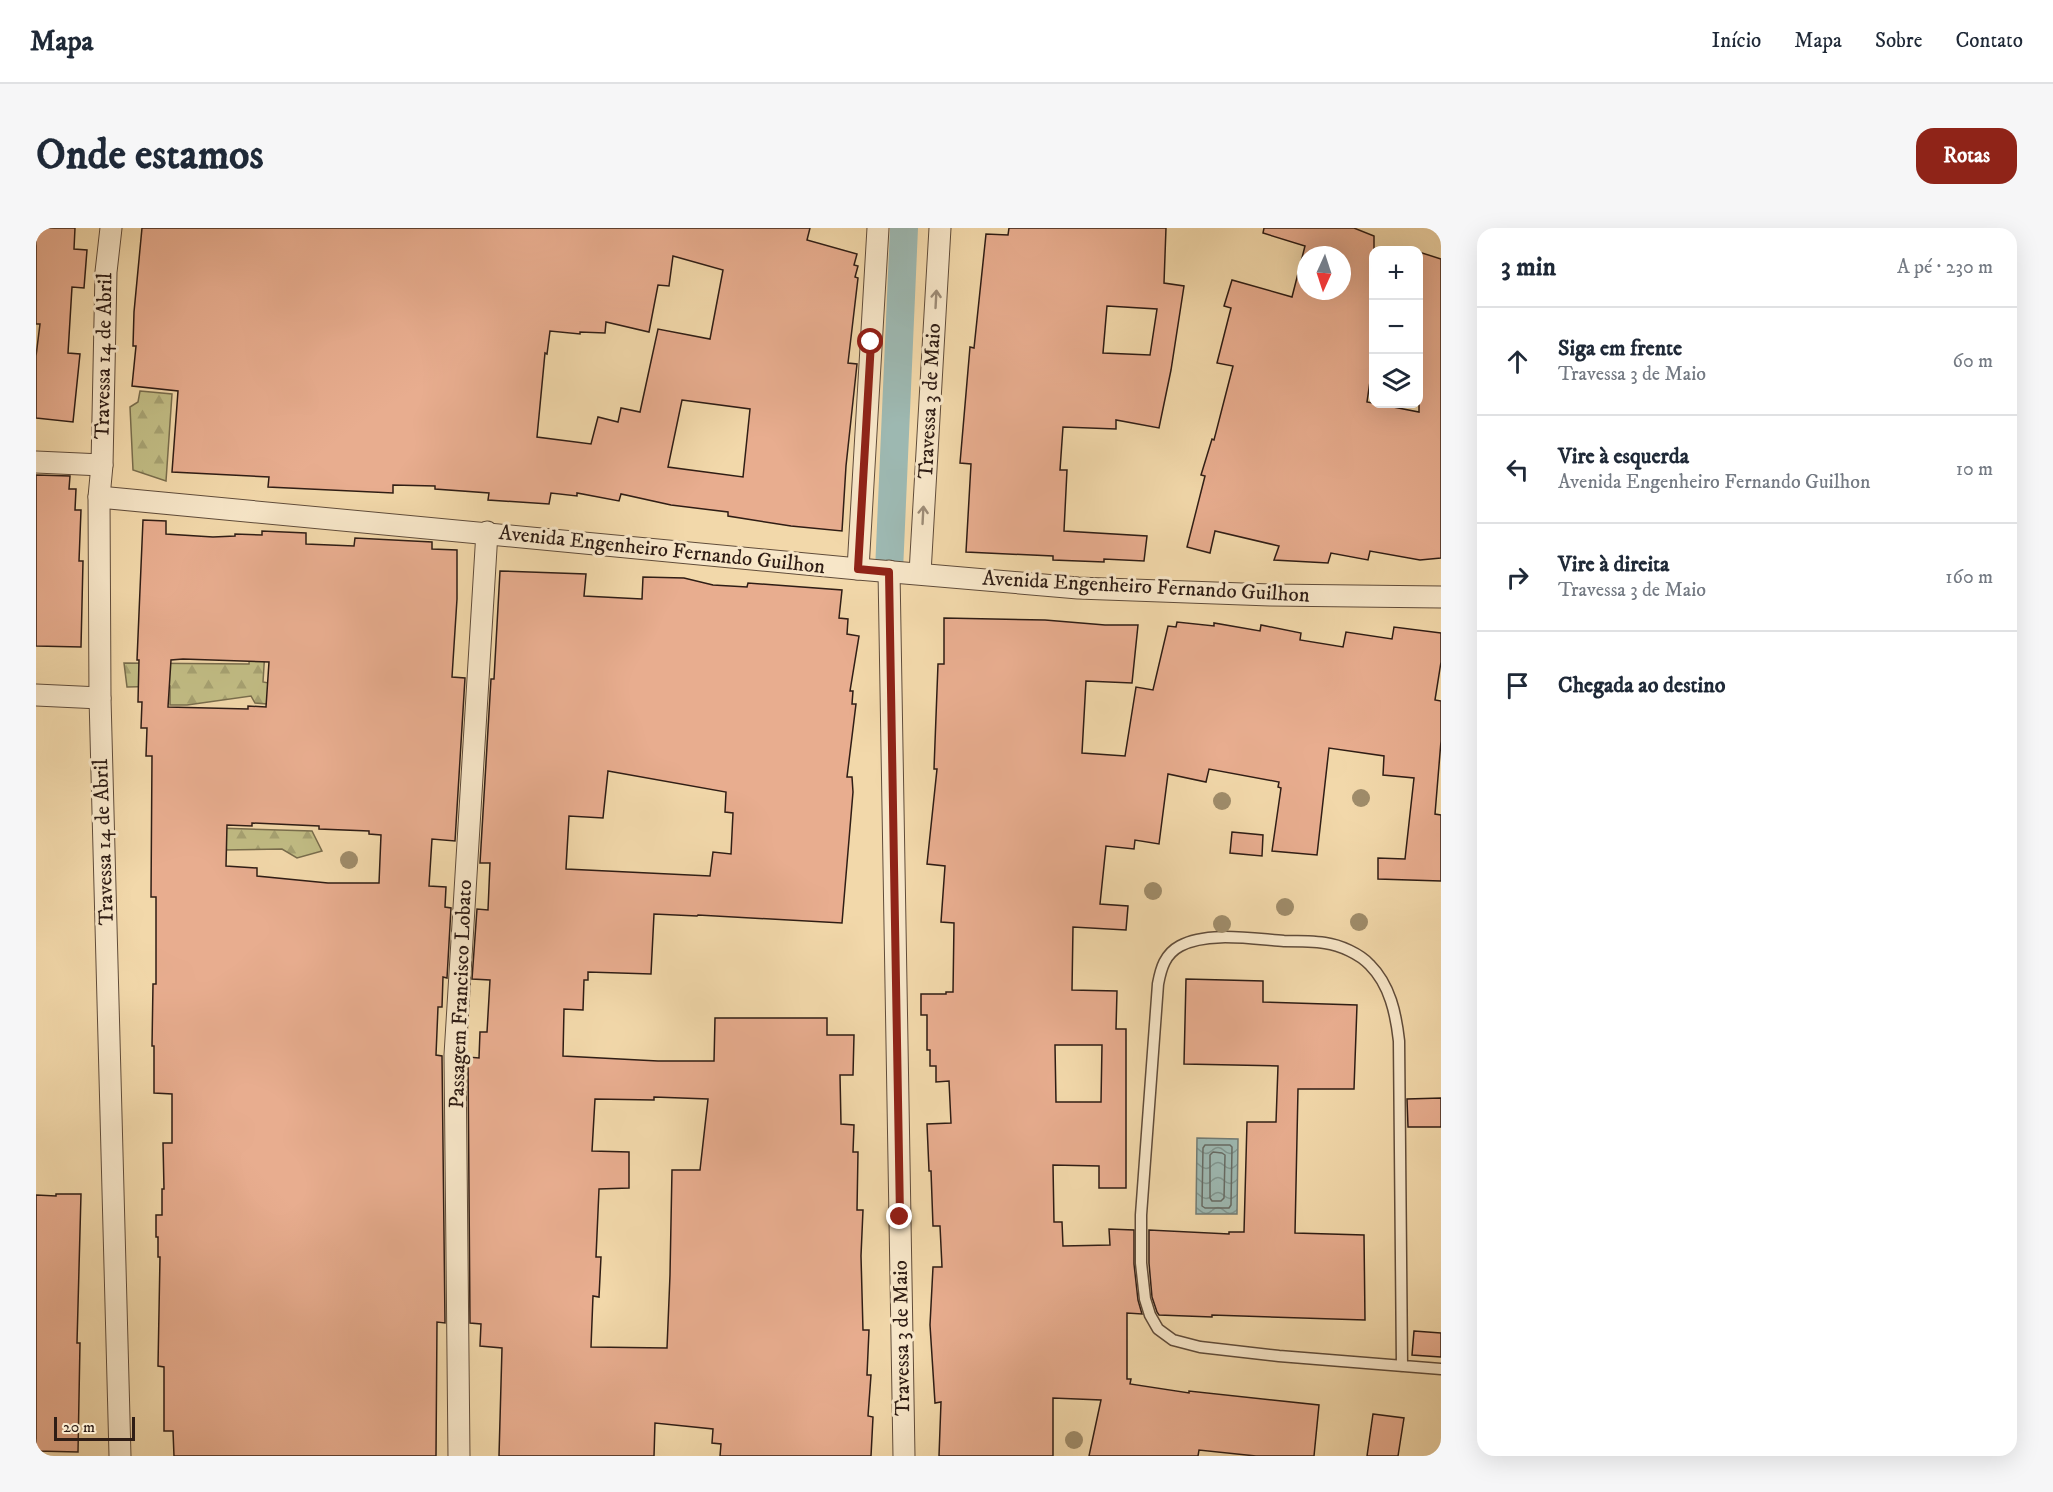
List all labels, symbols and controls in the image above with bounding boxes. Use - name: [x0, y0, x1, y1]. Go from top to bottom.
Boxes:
- text: Mapa: [30, 24, 93, 59]
- text: Início: [1712, 28, 1761, 54]
- text: Mapa: [1794, 28, 1842, 54]
- text: Sobre: [1875, 28, 1922, 54]
- text: Contato: [1955, 28, 2023, 54]
- button: Rotas: [1916, 128, 2017, 184]
- text: Onde estamos: [36, 130, 264, 182]
- north arrow: [1297, 246, 1351, 300]
- map controls: [1369, 246, 1423, 408]
- button: +: [1369, 246, 1423, 300]
- text: 3 min: [1501, 251, 1556, 284]
- text: A pé · 230 m: [1897, 255, 1993, 280]
- street label: Travessa 14 de Abril: [90, 272, 118, 439]
- one-way arrow: [931, 290, 942, 310]
- button: −: [1369, 300, 1423, 354]
- street label: Travessa 3 de Maio: [913, 323, 947, 479]
- route start: [857, 328, 883, 354]
- text: Siga em frente: [1558, 335, 1682, 362]
- icon: ahead: [1501, 345, 1534, 378]
- text: 60 m: [1953, 349, 1993, 374]
- button: layers: [1369, 354, 1423, 408]
- text: Travessa 3 de Maio: [1558, 362, 1706, 387]
- text: Vire à esquerda: [1558, 443, 1689, 470]
- icon: left: [1501, 453, 1534, 486]
- text: 10 m: [1956, 457, 1993, 482]
- text: Avenida Engenheiro Fernando Guilhon: [1558, 470, 1870, 495]
- one-way arrow: [918, 505, 929, 525]
- street label: Avenida Engenheiro Fernando Guilhon: [498, 520, 826, 580]
- text: Vire à direita: [1558, 551, 1669, 578]
- icon: right: [1501, 561, 1534, 594]
- street label: Avenida Engenheiro Fernando Guilhon: [982, 565, 1310, 609]
- text: 160 m: [1945, 565, 1993, 590]
- text: Travessa 3 de Maio: [1558, 578, 1706, 603]
- icon: arrive: [1501, 669, 1534, 702]
- text: Chegada ao destino: [1558, 672, 1725, 699]
- street label: Travessa 14 de Abril: [88, 758, 120, 926]
- street label: Passagem Francisco Lobato: [444, 879, 478, 1109]
- route end: [886, 1203, 912, 1229]
- street label: Travessa 3 de Maio: [888, 1260, 916, 1416]
- scale bar: [54, 1414, 135, 1442]
- text: 20 m: [63, 1417, 95, 1437]

